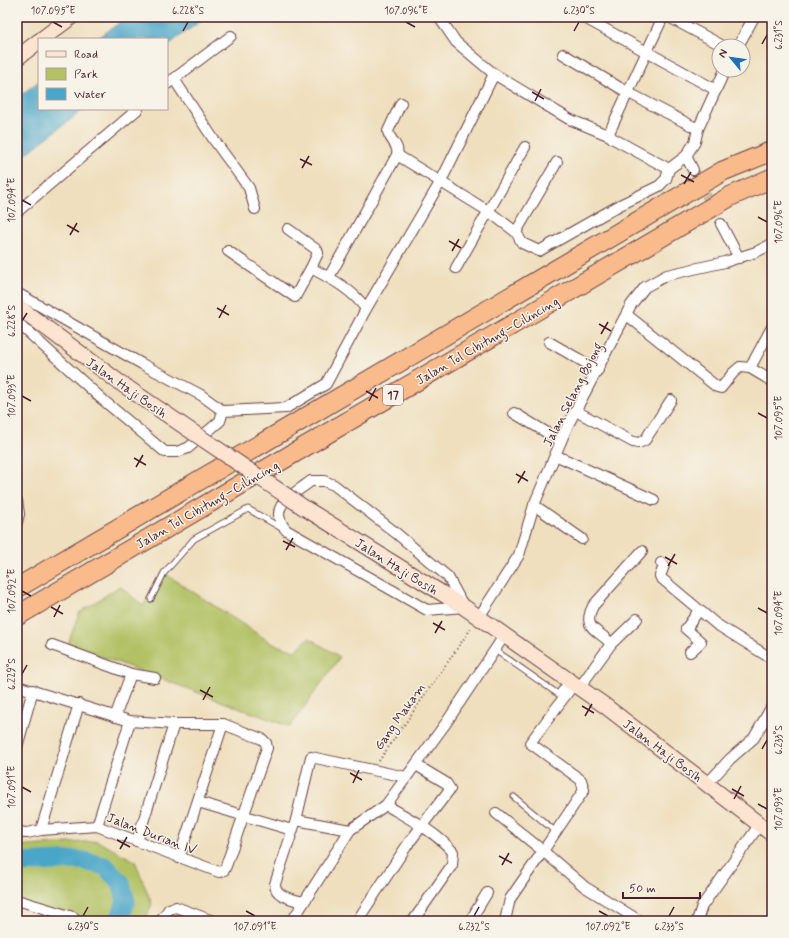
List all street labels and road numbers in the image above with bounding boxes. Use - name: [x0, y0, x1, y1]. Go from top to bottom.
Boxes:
- street label: Jalan Tol Cibitung–Cilincing: [413, 293, 563, 391]
- street label: Jalan Selang Bojong: [540, 340, 609, 451]
- street label: Jalan Haji Bosih: [82, 354, 170, 423]
- road number: 17: [383, 385, 403, 405]
- street label: Jalan Tol Cibitung–Cilincing: [133, 457, 283, 555]
- street label: Jalan Haji Bosih: [351, 535, 441, 600]
- street label: Gang Makam: [371, 680, 430, 754]
- street label: Jalan Haji Bosih: [619, 716, 705, 787]
- street label: Jalan Durian IV: [104, 810, 199, 859]

